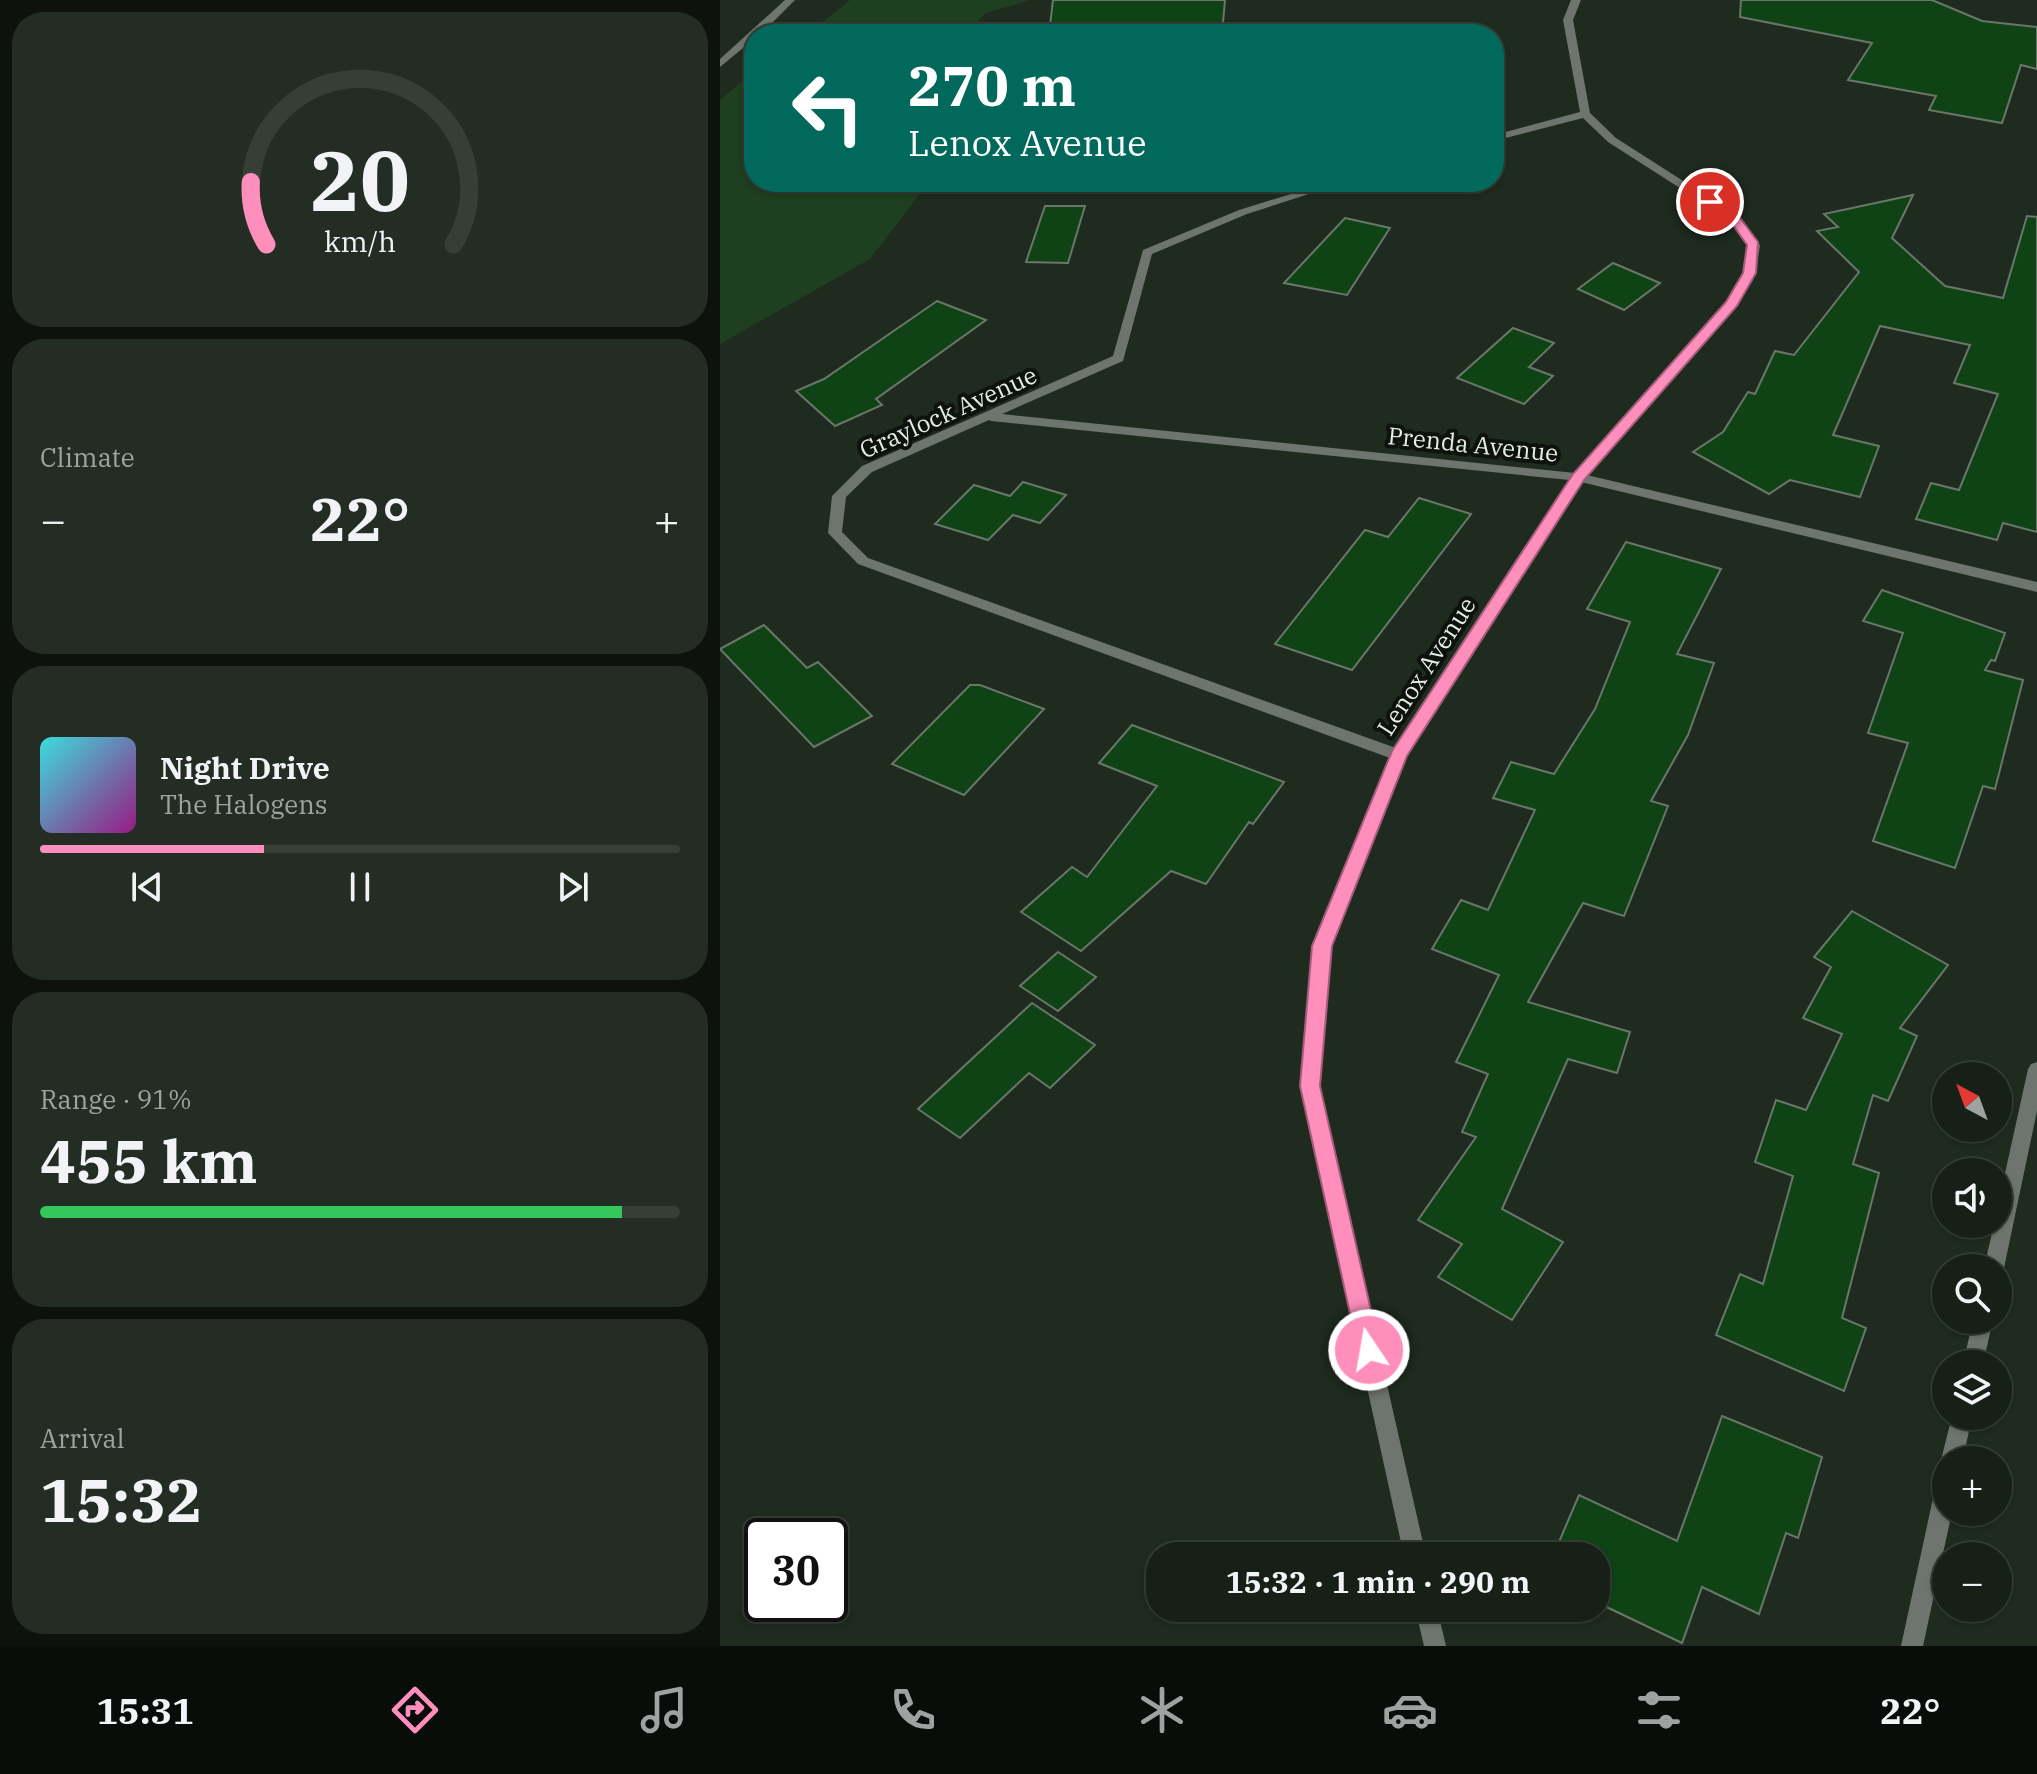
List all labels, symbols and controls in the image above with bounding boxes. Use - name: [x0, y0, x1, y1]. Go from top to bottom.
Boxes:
- text: 270 m: [908, 49, 1076, 121]
- icon: left: [776, 56, 880, 160]
- text: Lenox Avenue: [908, 119, 1146, 166]
- text: 20: [310, 126, 410, 234]
- pin: [1676, 168, 1744, 236]
- icon: arrive: [1688, 180, 1732, 224]
- text: km/h: [324, 224, 396, 261]
- street label: Graylock Avenue: [854, 359, 1042, 465]
- street label: Prenda Avenue: [1386, 419, 1560, 469]
- text: Climate: [40, 440, 135, 474]
- text: 22°: [310, 479, 410, 558]
- text: −: [40, 491, 66, 548]
- text: +: [654, 491, 680, 548]
- street label: Lenox Avenue: [1369, 591, 1483, 741]
- text: Night Drive: [160, 748, 330, 787]
- text: The Halogens: [160, 787, 328, 821]
- icon: previous: [125, 865, 169, 909]
- icon: pause: [338, 865, 382, 909]
- icon: next: [551, 865, 595, 909]
- north arrow: [1932, 1062, 2012, 1142]
- map controls: [1932, 1062, 2012, 1622]
- text: Range · 91%: [40, 1082, 192, 1116]
- text: 455 km: [40, 1121, 258, 1200]
- button: sound: [1932, 1158, 2012, 1238]
- button: search: [1932, 1254, 2012, 1334]
- position arrow: [1327, 1308, 1411, 1392]
- button: layers: [1932, 1350, 2012, 1430]
- text: Arrival: [40, 1421, 125, 1455]
- button: +: [1932, 1446, 2012, 1526]
- text: 15:32: [40, 1460, 202, 1539]
- speed limit sign: 30: [744, 1518, 848, 1622]
- button: −: [1932, 1542, 2012, 1622]
- text: 15:32 · 1 min · 290 m: [1226, 1562, 1530, 1601]
- icon: directions: [387, 1682, 443, 1738]
- icon: music: [636, 1682, 692, 1738]
- icon: phone: [885, 1682, 941, 1738]
- icon: climate: [1134, 1682, 1190, 1738]
- icon: car: [1382, 1682, 1438, 1738]
- icon: filters: [1631, 1682, 1687, 1738]
- text: 15:31: [96, 1687, 194, 1734]
- text: 22°: [1880, 1687, 1940, 1734]

